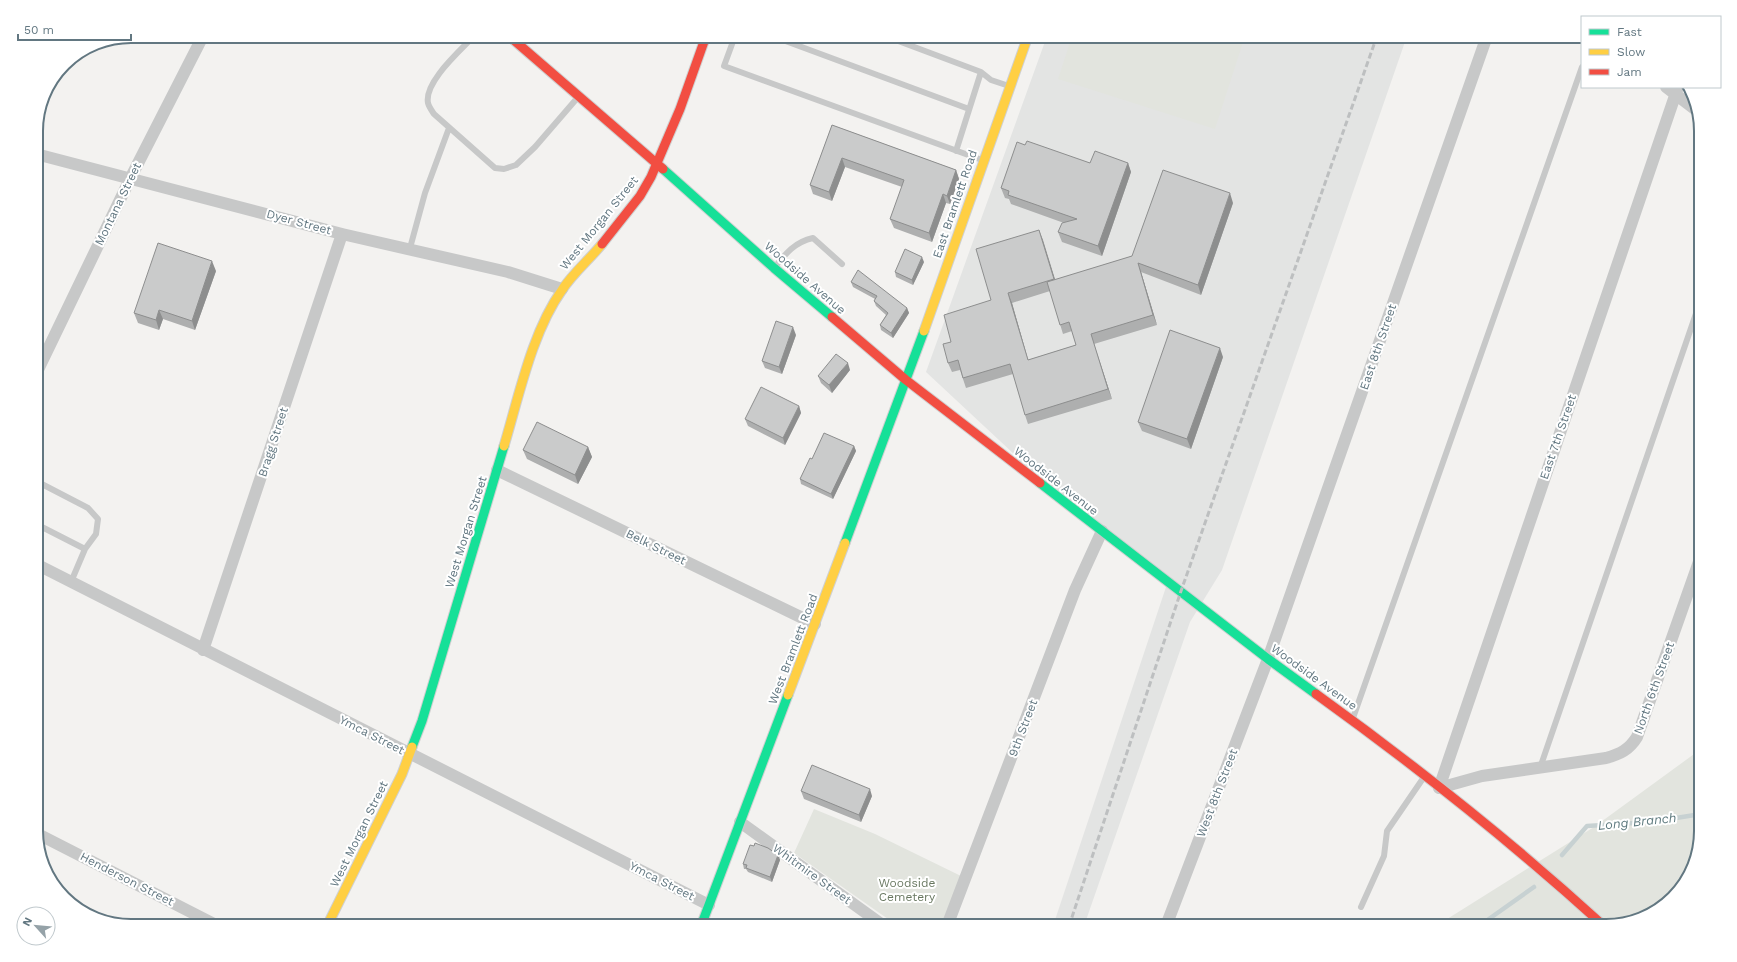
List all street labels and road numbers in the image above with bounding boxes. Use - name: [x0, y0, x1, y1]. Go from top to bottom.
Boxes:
- street label: East Bramlett Road: [930, 148, 980, 260]
- street label: Montana Street: [92, 160, 144, 248]
- street label: West Morgan Street: [557, 173, 641, 273]
- street label: Dyer Street: [265, 207, 333, 237]
- street label: Woodside Avenue: [762, 239, 849, 317]
- street label: East 8th Street: [1357, 302, 1399, 392]
- street label: East 7th Street: [1537, 393, 1579, 481]
- street label: Bragg Street: [255, 405, 291, 479]
- street label: Woodside Avenue: [1011, 444, 1101, 518]
- street label: West Morgan Street: [442, 474, 490, 590]
- street label: Belk Street: [624, 526, 688, 568]
- street label: West Bramlett Road: [765, 592, 821, 706]
- street label: North 6th Street: [1631, 640, 1677, 736]
- street label: Woodside Avenue: [1268, 641, 1360, 713]
- street label: 9th Street: [1006, 697, 1040, 759]
- street label: Ymca Street: [337, 713, 407, 757]
- street label: West 8th Street: [1194, 747, 1240, 839]
- street label: West Morgan Street: [327, 779, 391, 889]
- street label: Whitmire Street: [770, 841, 854, 907]
- street label: Henderson Street: [78, 849, 176, 909]
- street label: Ymca Street: [627, 859, 697, 903]

